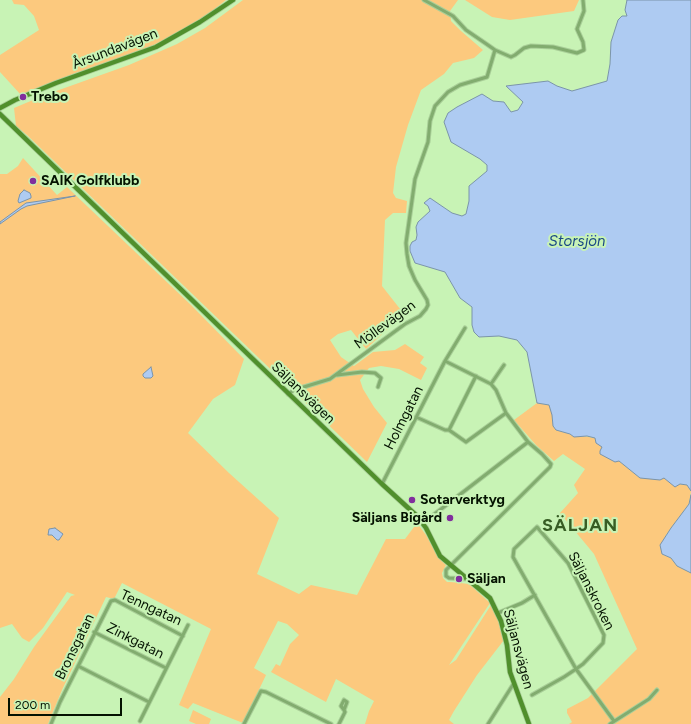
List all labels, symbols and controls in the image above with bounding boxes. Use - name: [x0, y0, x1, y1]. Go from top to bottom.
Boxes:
- street label: Årsundavägen: [70, 25, 160, 73]
- place label: Trebo: [31, 89, 68, 105]
- marker: Trebo: [18, 92, 28, 102]
- place label: SAIK Golfklubb: [41, 173, 139, 189]
- marker: SAIK Golfklubb: [28, 176, 38, 186]
- water label: Storsjön: [549, 233, 605, 251]
- street label: Möllevägen: [351, 297, 419, 353]
- street label: Säljansvägen: [268, 358, 338, 428]
- street label: Holmgatan: [381, 383, 427, 453]
- place label: Sotarverktyg: [420, 492, 505, 508]
- marker: Sotarverktyg: [407, 495, 417, 505]
- place label: Säljans Bigård: [352, 510, 442, 526]
- marker: Säljans Bigård: [445, 513, 455, 523]
- district label: SÄLJAN: [542, 515, 618, 537]
- street label: Säljanskroken: [564, 549, 618, 633]
- place label: Säljan: [467, 571, 506, 587]
- marker: Säljan: [454, 574, 464, 584]
- street label: Tenngatan: [118, 587, 184, 629]
- street label: Säljansvägen: [499, 607, 537, 691]
- street label: Bronsgatan: [52, 611, 98, 683]
- street label: Zinkgatan: [103, 619, 167, 663]
- scale bar: [10, 690, 124, 716]
- text: 200 m: [15, 698, 50, 712]

